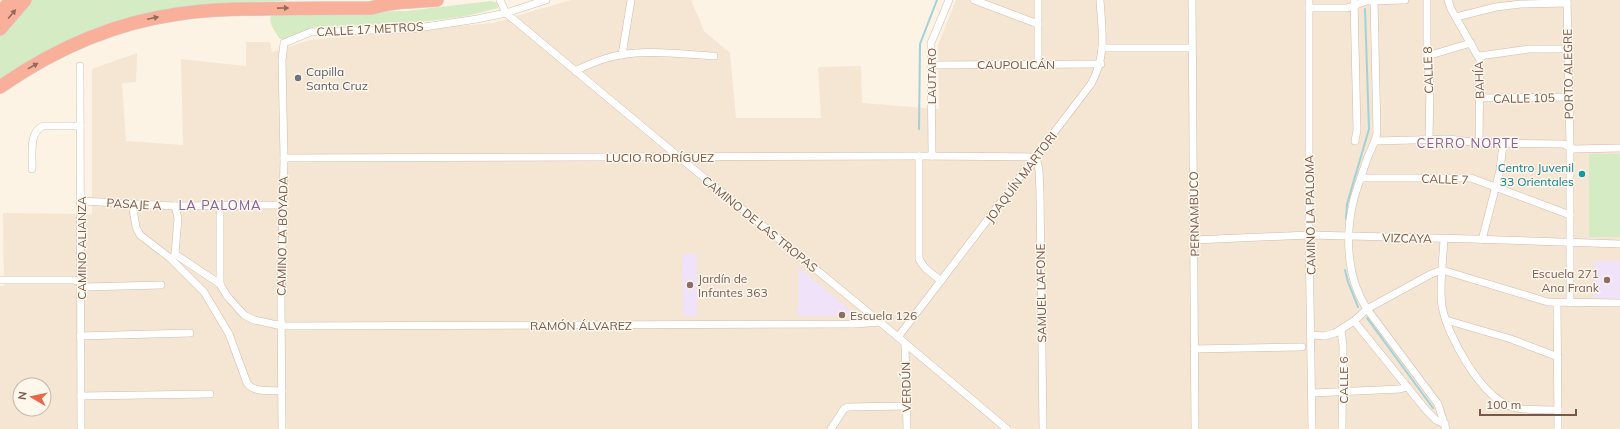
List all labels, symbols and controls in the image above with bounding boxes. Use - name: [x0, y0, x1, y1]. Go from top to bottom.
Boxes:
- one-way arrow: [277, 5, 289, 12]
- one-way arrow: [8, 9, 17, 20]
- one-way arrow: [147, 15, 159, 21]
- street label: CALLE 17 METROS: [316, 19, 424, 39]
- street label: PORTO ALEGRE: [1560, 29, 1576, 119]
- street label: CALLE 8: [1420, 46, 1436, 94]
- street label: LAUTARO: [924, 48, 939, 104]
- street label: CAUPOLICÁN: [977, 57, 1055, 72]
- street label: BAHÍA: [1471, 61, 1487, 99]
- one-way arrow: [27, 62, 39, 69]
- place label: Capilla Santa Cruz: [306, 64, 368, 93]
- marker: Capilla Santa Cruz: [293, 73, 303, 83]
- street label: CALLE 105: [1493, 90, 1555, 106]
- street label: JOAQUÍN MARTORI: [982, 129, 1060, 225]
- district label: CERRO NORTE: [1417, 135, 1519, 151]
- street label: LUCIO RODRÍGUEZ: [606, 150, 714, 165]
- street label: CAMINO LA PALOMA: [1301, 155, 1319, 275]
- place label: Centro Juvenil 33 Orientales: [1498, 160, 1574, 189]
- marker: Centro Juvenil 33 Orientales: [1577, 169, 1587, 179]
- street label: PERNAMBUCO: [1186, 171, 1202, 257]
- street label: CALLE 7: [1421, 171, 1469, 187]
- street label: CAMINO DE LAS TROPAS: [699, 173, 821, 275]
- street label: CAMINO LA BOYADA: [273, 176, 291, 296]
- street label: PASAJE A: [106, 195, 162, 213]
- street label: CAMINO ALIANZA: [74, 196, 89, 300]
- district label: LA PALOMA: [178, 197, 262, 213]
- street label: VIZCAYA: [1382, 230, 1432, 246]
- street label: SAMUEL LAFONE: [1033, 243, 1049, 343]
- place label: Escuela 271 Ana Frank: [1532, 266, 1600, 295]
- place label: Jardín de Infantes 363: [698, 271, 768, 300]
- marker: Escuela 271 Ana Frank: [1602, 275, 1612, 285]
- marker: Jardín de Infantes 363: [685, 280, 695, 290]
- place label: Escuela 126: [850, 308, 917, 323]
- marker: Escuela 126: [837, 310, 847, 320]
- street label: RAMÓN ÁLVAREZ: [530, 318, 632, 333]
- street label: CALLE 6: [1336, 356, 1351, 404]
- street label: VERDÚN: [898, 362, 914, 412]
- north arrow: [12, 377, 52, 417]
- text: N: [15, 390, 30, 401]
- scale bar: [1480, 391, 1576, 417]
- text: 100 m: [1486, 397, 1521, 412]

